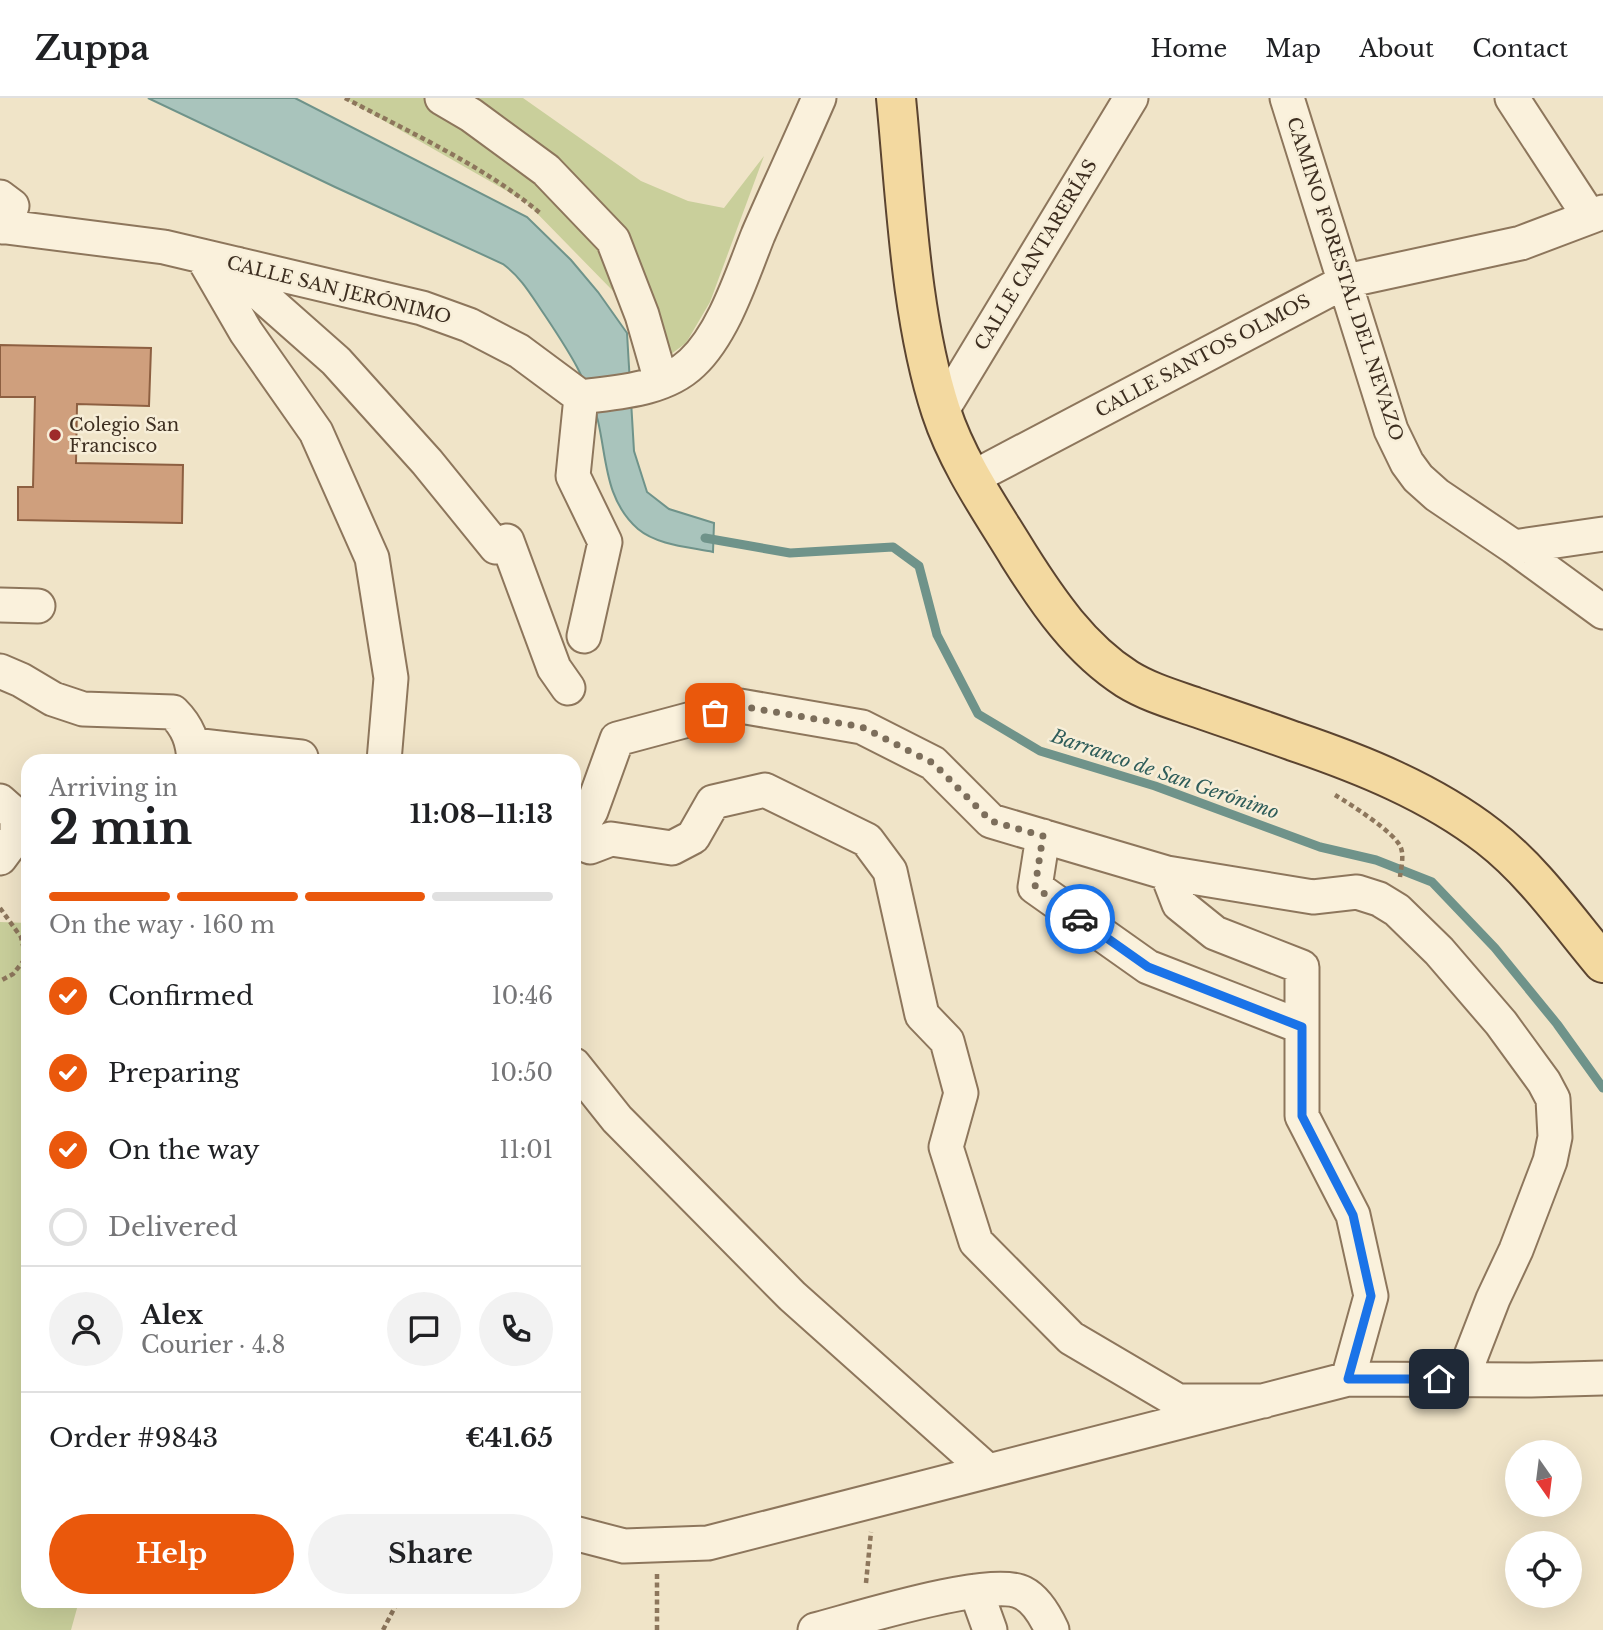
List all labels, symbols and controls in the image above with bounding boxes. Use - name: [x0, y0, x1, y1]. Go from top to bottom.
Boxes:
- text: Zuppa: [35, 28, 149, 69]
- text: Home: [1151, 34, 1227, 63]
- text: Map: [1265, 34, 1321, 63]
- text: About: [1359, 34, 1434, 63]
- text: Contact: [1472, 34, 1568, 63]
- street label: CAMINO FORESTAL DEL NEVAZO: [1282, 114, 1408, 444]
- street label: CALLE CANTARERÍAS: [969, 155, 1102, 354]
- street label: CALLE SAN JERÓNIMO: [225, 251, 454, 329]
- street label: CALLE SANTOS OLMOS: [1092, 290, 1314, 422]
- place label: Colegio San Francisco: [69, 414, 179, 457]
- marker: Colegio San Francisco: [47, 427, 63, 443]
- pin: [685, 683, 745, 743]
- icon: bag: [696, 694, 734, 732]
- water label: Barranco de San Gerónimo: [1047, 724, 1282, 824]
- text: Arriving in: [49, 774, 178, 802]
- text: 11:08–11:13: [410, 798, 553, 830]
- text: 2 min: [49, 799, 192, 856]
- courier: [1045, 884, 1115, 954]
- icon: car: [1061, 900, 1099, 938]
- text: On the way · 160 m: [49, 911, 275, 939]
- icon: check: [49, 977, 87, 1015]
- text: Confirmed: [108, 980, 253, 1012]
- text: 10:46: [492, 982, 553, 1010]
- icon: check: [49, 1054, 87, 1092]
- text: Preparing: [108, 1057, 240, 1089]
- text: 10:50: [490, 1059, 553, 1087]
- icon: check: [49, 1131, 87, 1169]
- text: On the way: [108, 1134, 260, 1166]
- text: 11:01: [499, 1136, 553, 1164]
- text: Delivered: [108, 1211, 238, 1243]
- button: person: [49, 1292, 123, 1366]
- button: chat: [387, 1292, 461, 1366]
- button: phone: [479, 1292, 553, 1366]
- text: Alex: [141, 1299, 203, 1331]
- text: Courier · 4.8: [141, 1331, 286, 1359]
- pin: [1409, 1349, 1469, 1409]
- icon: home: [1420, 1360, 1458, 1398]
- text: Order #9843: [49, 1422, 218, 1454]
- text: €41.65: [465, 1422, 553, 1454]
- north arrow: [1505, 1440, 1582, 1517]
- map controls: [1505, 1440, 1582, 1608]
- button: Help: [49, 1514, 294, 1594]
- button: Share: [308, 1514, 553, 1594]
- button: locate: [1505, 1531, 1582, 1608]

